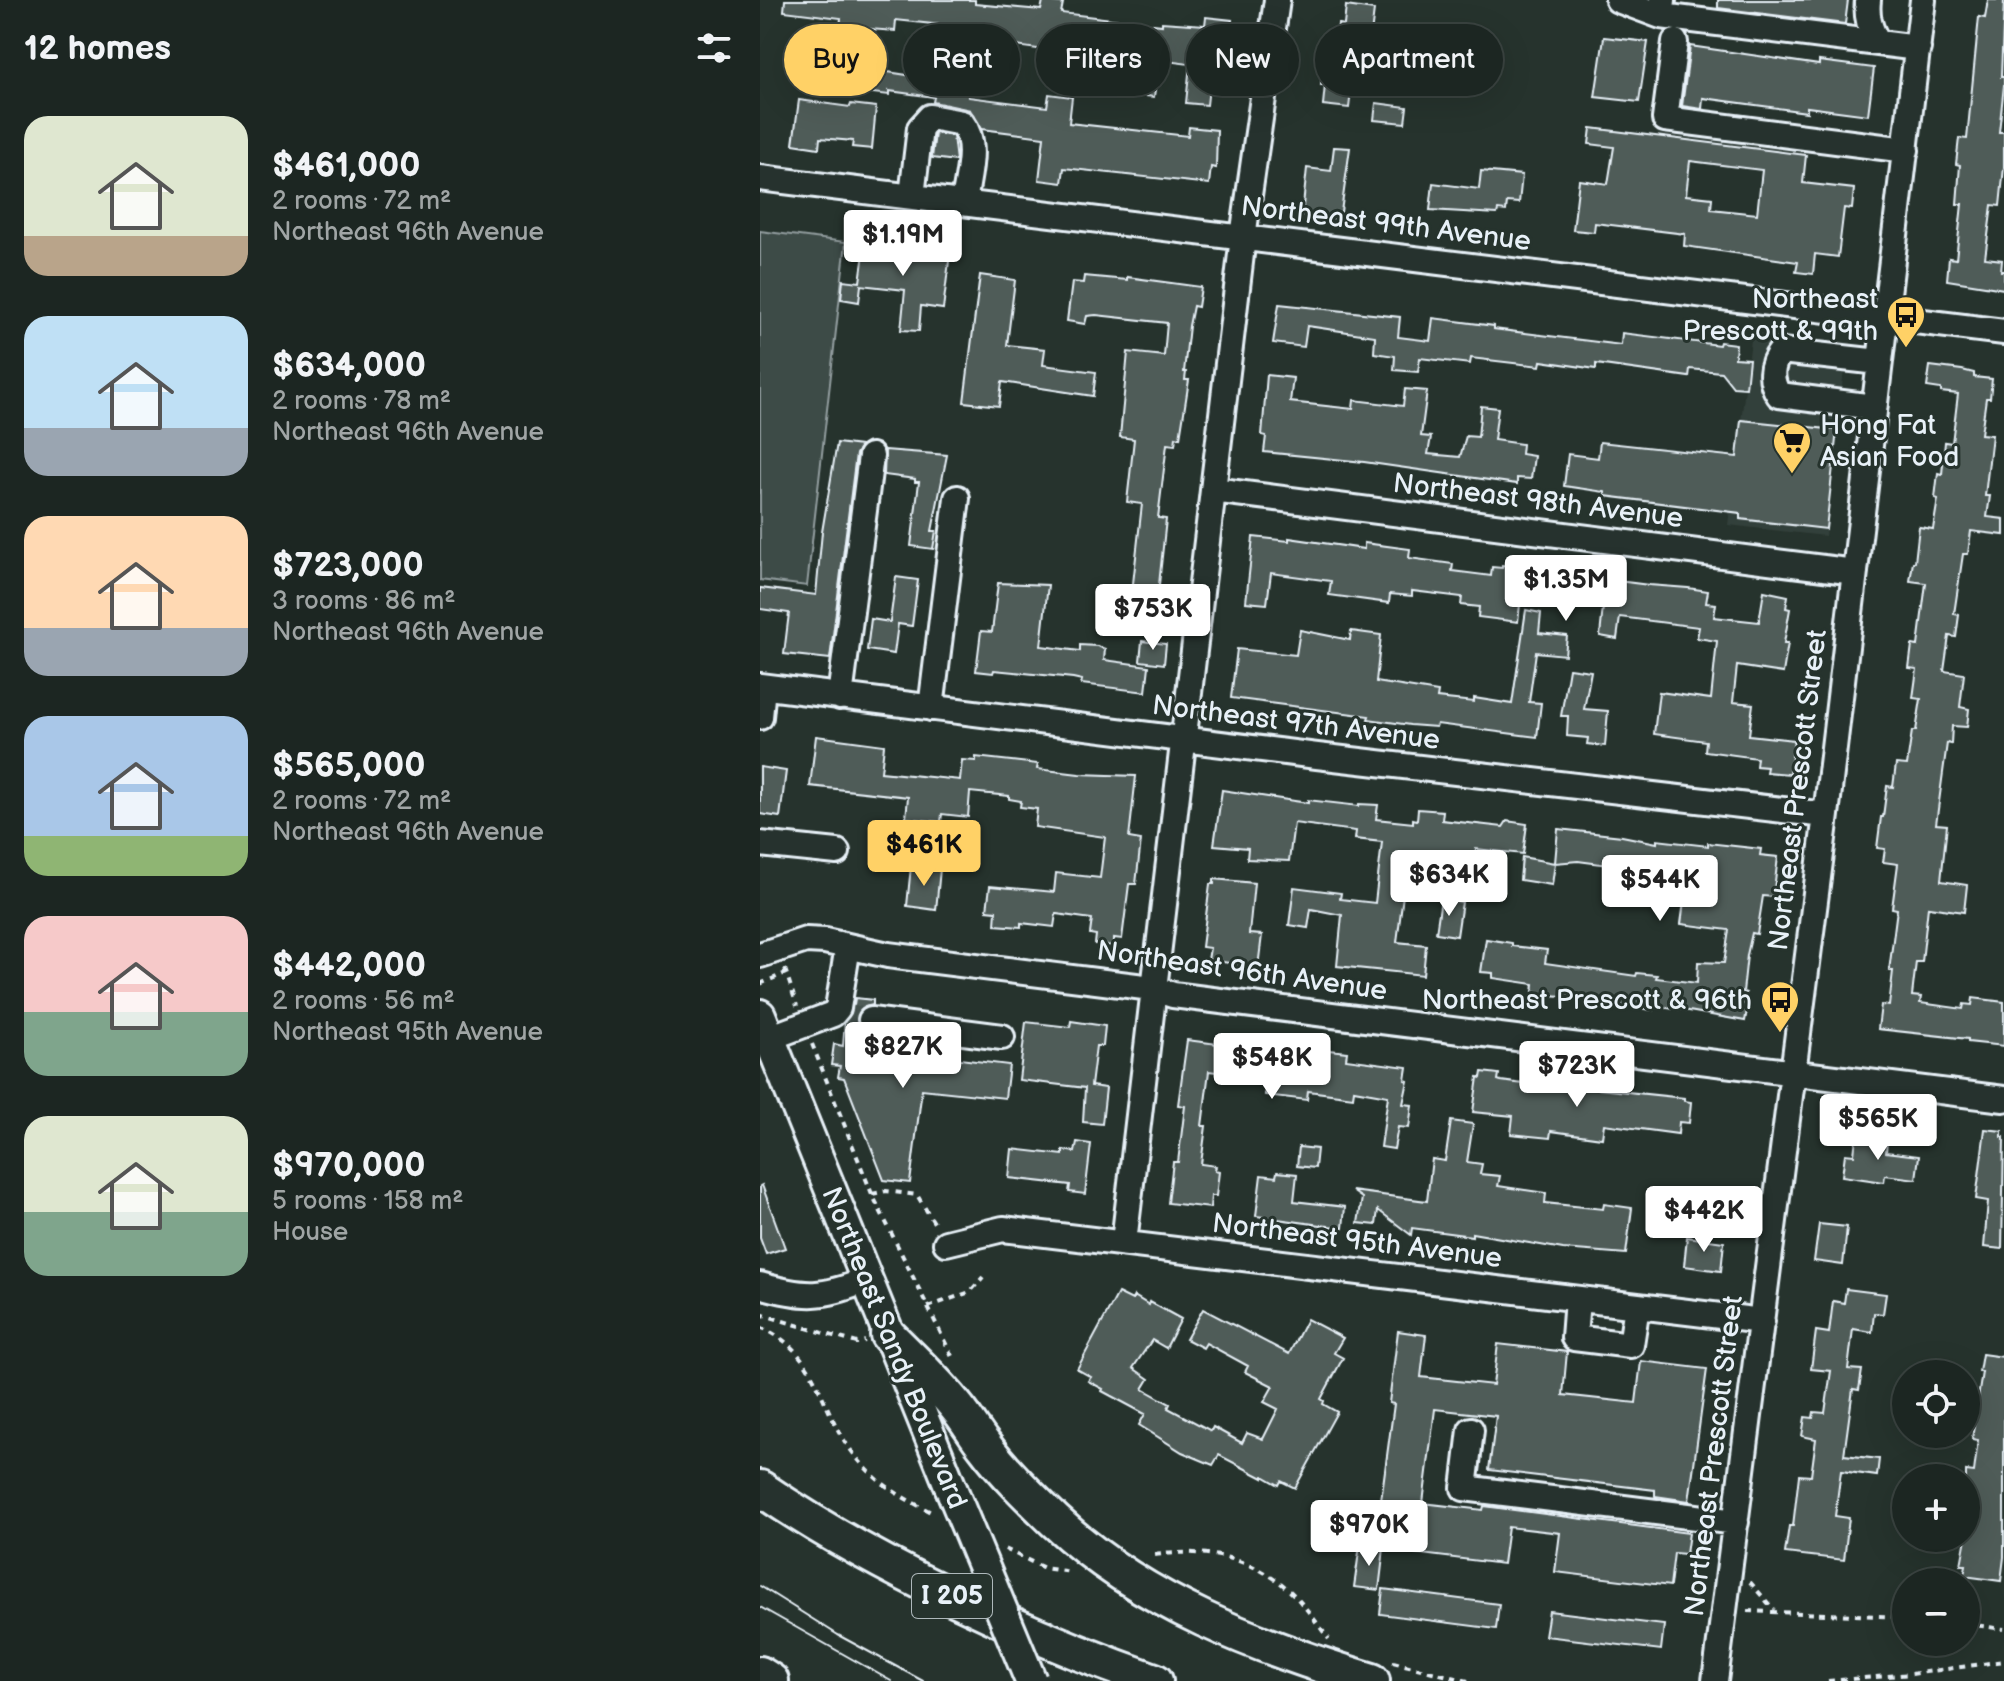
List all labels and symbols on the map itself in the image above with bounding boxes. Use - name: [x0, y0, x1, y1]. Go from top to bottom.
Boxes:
- street label: Northeast 99th Avenue: [1239, 190, 1533, 258]
- pin: $1.19M: [838, 210, 968, 278]
- place label: Northeast Prescott & 99th: [1683, 283, 1878, 348]
- bus stop icon: Northeast Prescott & 99th: [1885, 294, 1927, 349]
- place label: Hong Fat Asian Food: [1820, 409, 1959, 474]
- supermarket icon: Hong Fat Asian Food: [1771, 420, 1813, 475]
- street label: Northeast 98th Avenue: [1391, 467, 1685, 535]
- pin: $1.35M: [1501, 555, 1631, 623]
- pin: $753K: [1097, 584, 1209, 652]
- street label: Northeast Prescott Street: [1762, 627, 1834, 952]
- street label: Northeast 97th Avenue: [1150, 689, 1442, 757]
- pin: $461K: [868, 820, 980, 888]
- pin: $634K: [1393, 850, 1505, 918]
- pin: $544K: [1604, 855, 1716, 923]
- street label: Northeast 96th Avenue: [1095, 934, 1389, 1008]
- bus stop icon: Northeast Prescott & 96th: [1759, 979, 1801, 1034]
- place label: Northeast Prescott & 96th: [1422, 984, 1752, 1017]
- pin: $827K: [847, 1022, 959, 1090]
- pin: $548K: [1216, 1033, 1328, 1101]
- pin: $723K: [1521, 1041, 1633, 1109]
- pin: $565K: [1822, 1094, 1934, 1162]
- street label: Northeast Sandy Boulevard: [814, 1182, 974, 1514]
- pin: $442K: [1648, 1186, 1760, 1254]
- street label: Northeast 95th Avenue: [1210, 1207, 1504, 1275]
- street label: Northeast Prescott Street: [1678, 1293, 1750, 1618]
- pin: $970K: [1313, 1500, 1425, 1568]
- road number: I 205: [912, 1574, 992, 1618]

